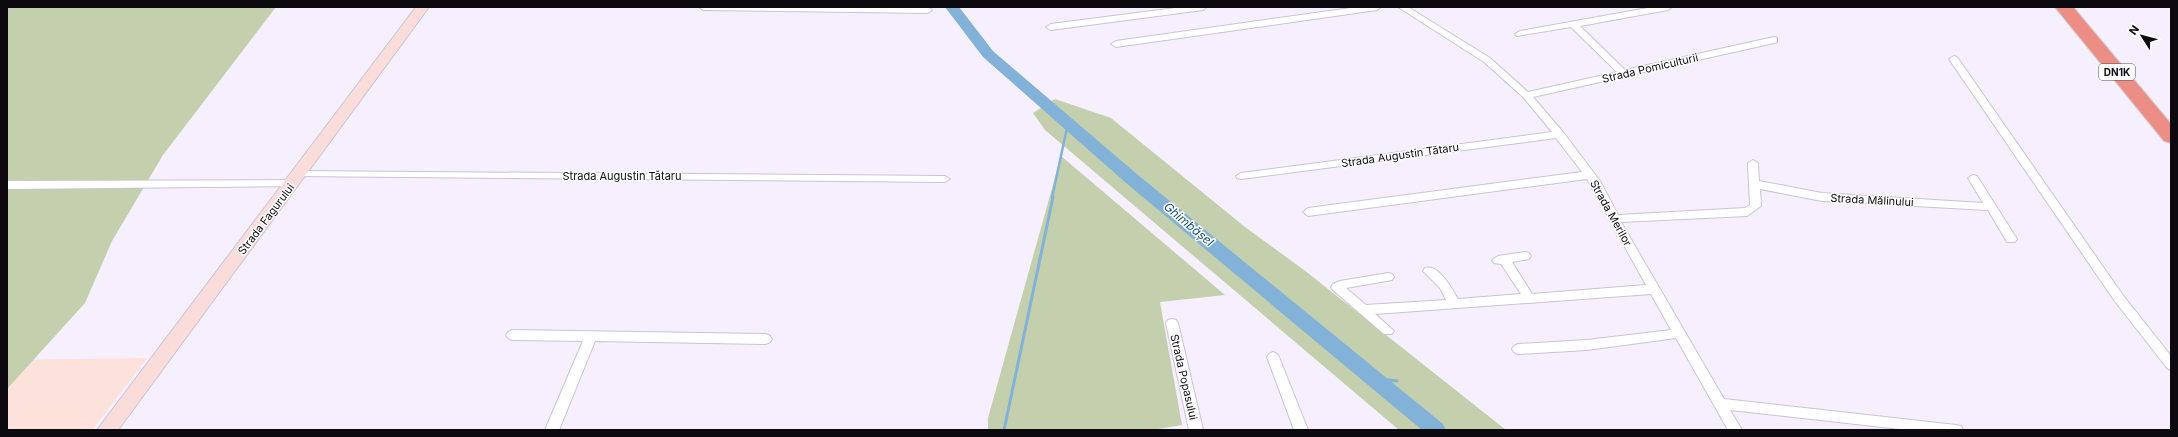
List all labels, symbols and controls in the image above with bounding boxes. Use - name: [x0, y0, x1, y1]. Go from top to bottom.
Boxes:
- north arrow: [2122, 16, 2162, 56]
- text: N: [2126, 23, 2142, 38]
- street label: Strada Pomiculturii: [1601, 50, 1699, 86]
- road number: DN1K: [2099, 64, 2135, 80]
- street label: Strada Augustin Tătaru: [1340, 140, 1460, 170]
- street label: Strada Augustin Tătaru: [563, 169, 681, 183]
- street label: Strada Merilor: [1587, 177, 1635, 249]
- street label: Strada Fagurului: [235, 181, 297, 257]
- street label: Strada Mălinului: [1830, 191, 1914, 209]
- water label: Ghimbășel: [1161, 199, 1217, 249]
- street label: Strada Popasului: [1167, 333, 1201, 421]

